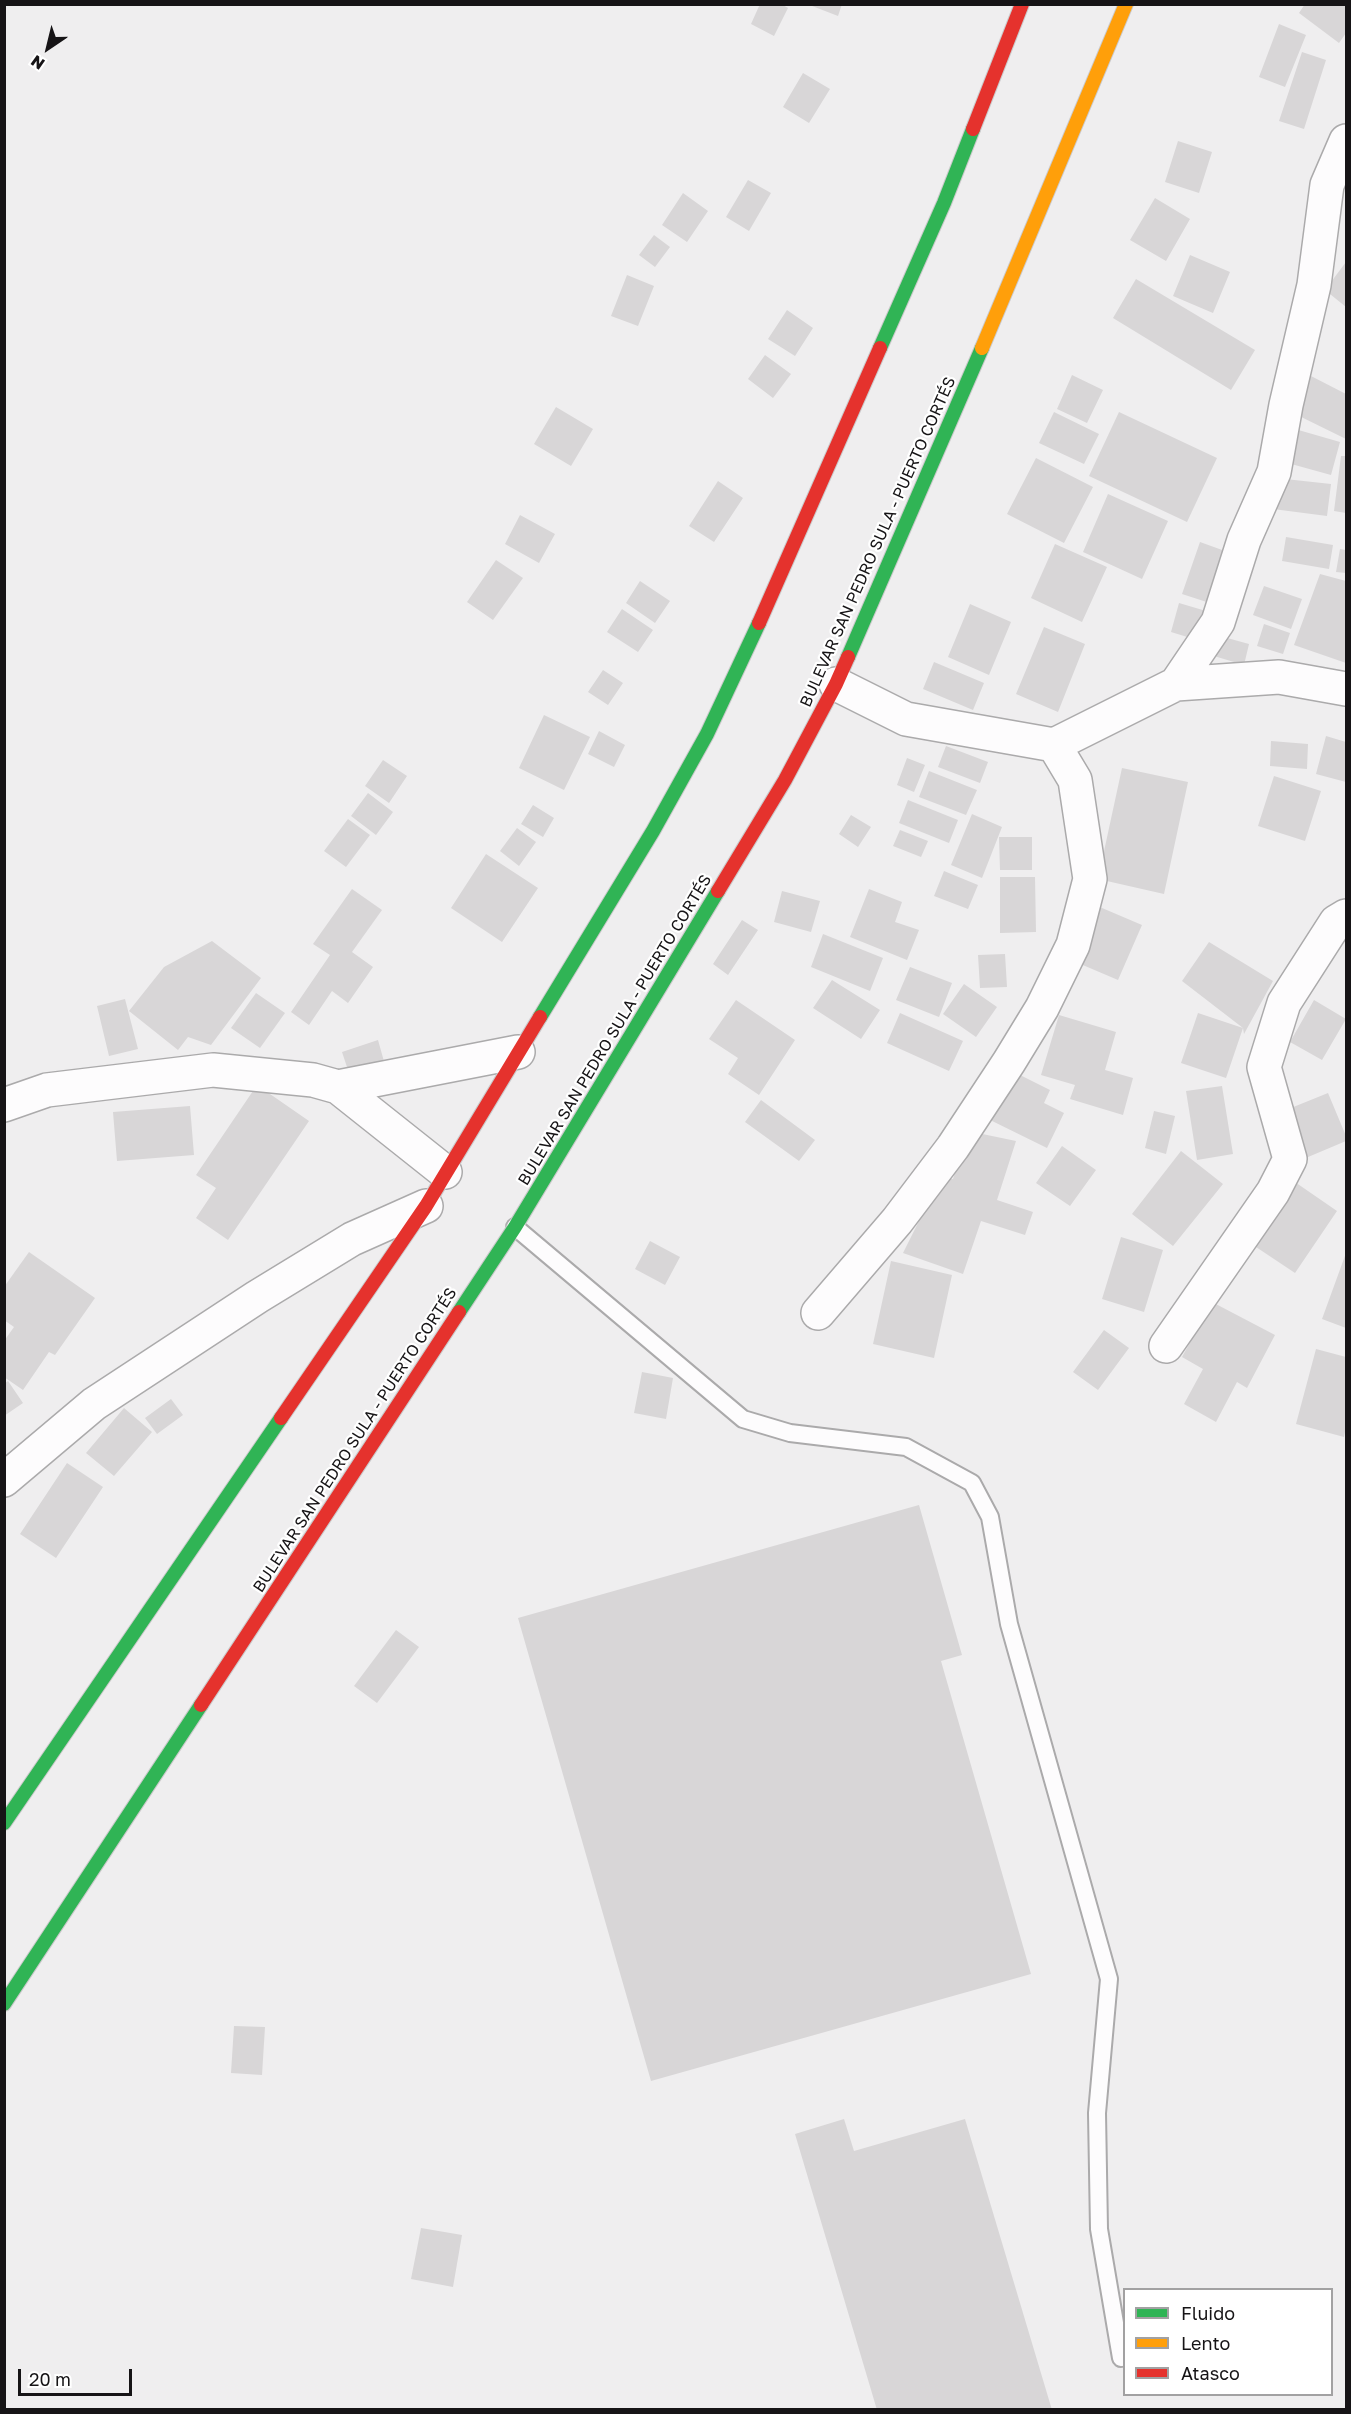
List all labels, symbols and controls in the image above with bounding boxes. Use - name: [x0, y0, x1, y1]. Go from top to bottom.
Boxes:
- north arrow: [18, 18, 78, 78]
- text: N: [27, 51, 48, 74]
- street label: BULEVAR SAN PEDRO SULA - PUERTO CORTÉS: [796, 374, 960, 710]
- street label: BULEVAR SAN PEDRO SULA - PUERTO CORTÉS: [514, 871, 716, 1189]
- street label: BULEVAR SAN PEDRO SULA - PUERTO CORTÉS: [249, 1284, 461, 1596]
- legend: [1123, 2288, 1333, 2396]
- text: Fluido: [1181, 2302, 1235, 2324]
- text: Lento: [1181, 2332, 1230, 2354]
- scale bar: [21, 2357, 135, 2395]
- text: Atasco: [1181, 2362, 1240, 2384]
- text: 20 m: [29, 2368, 71, 2390]

